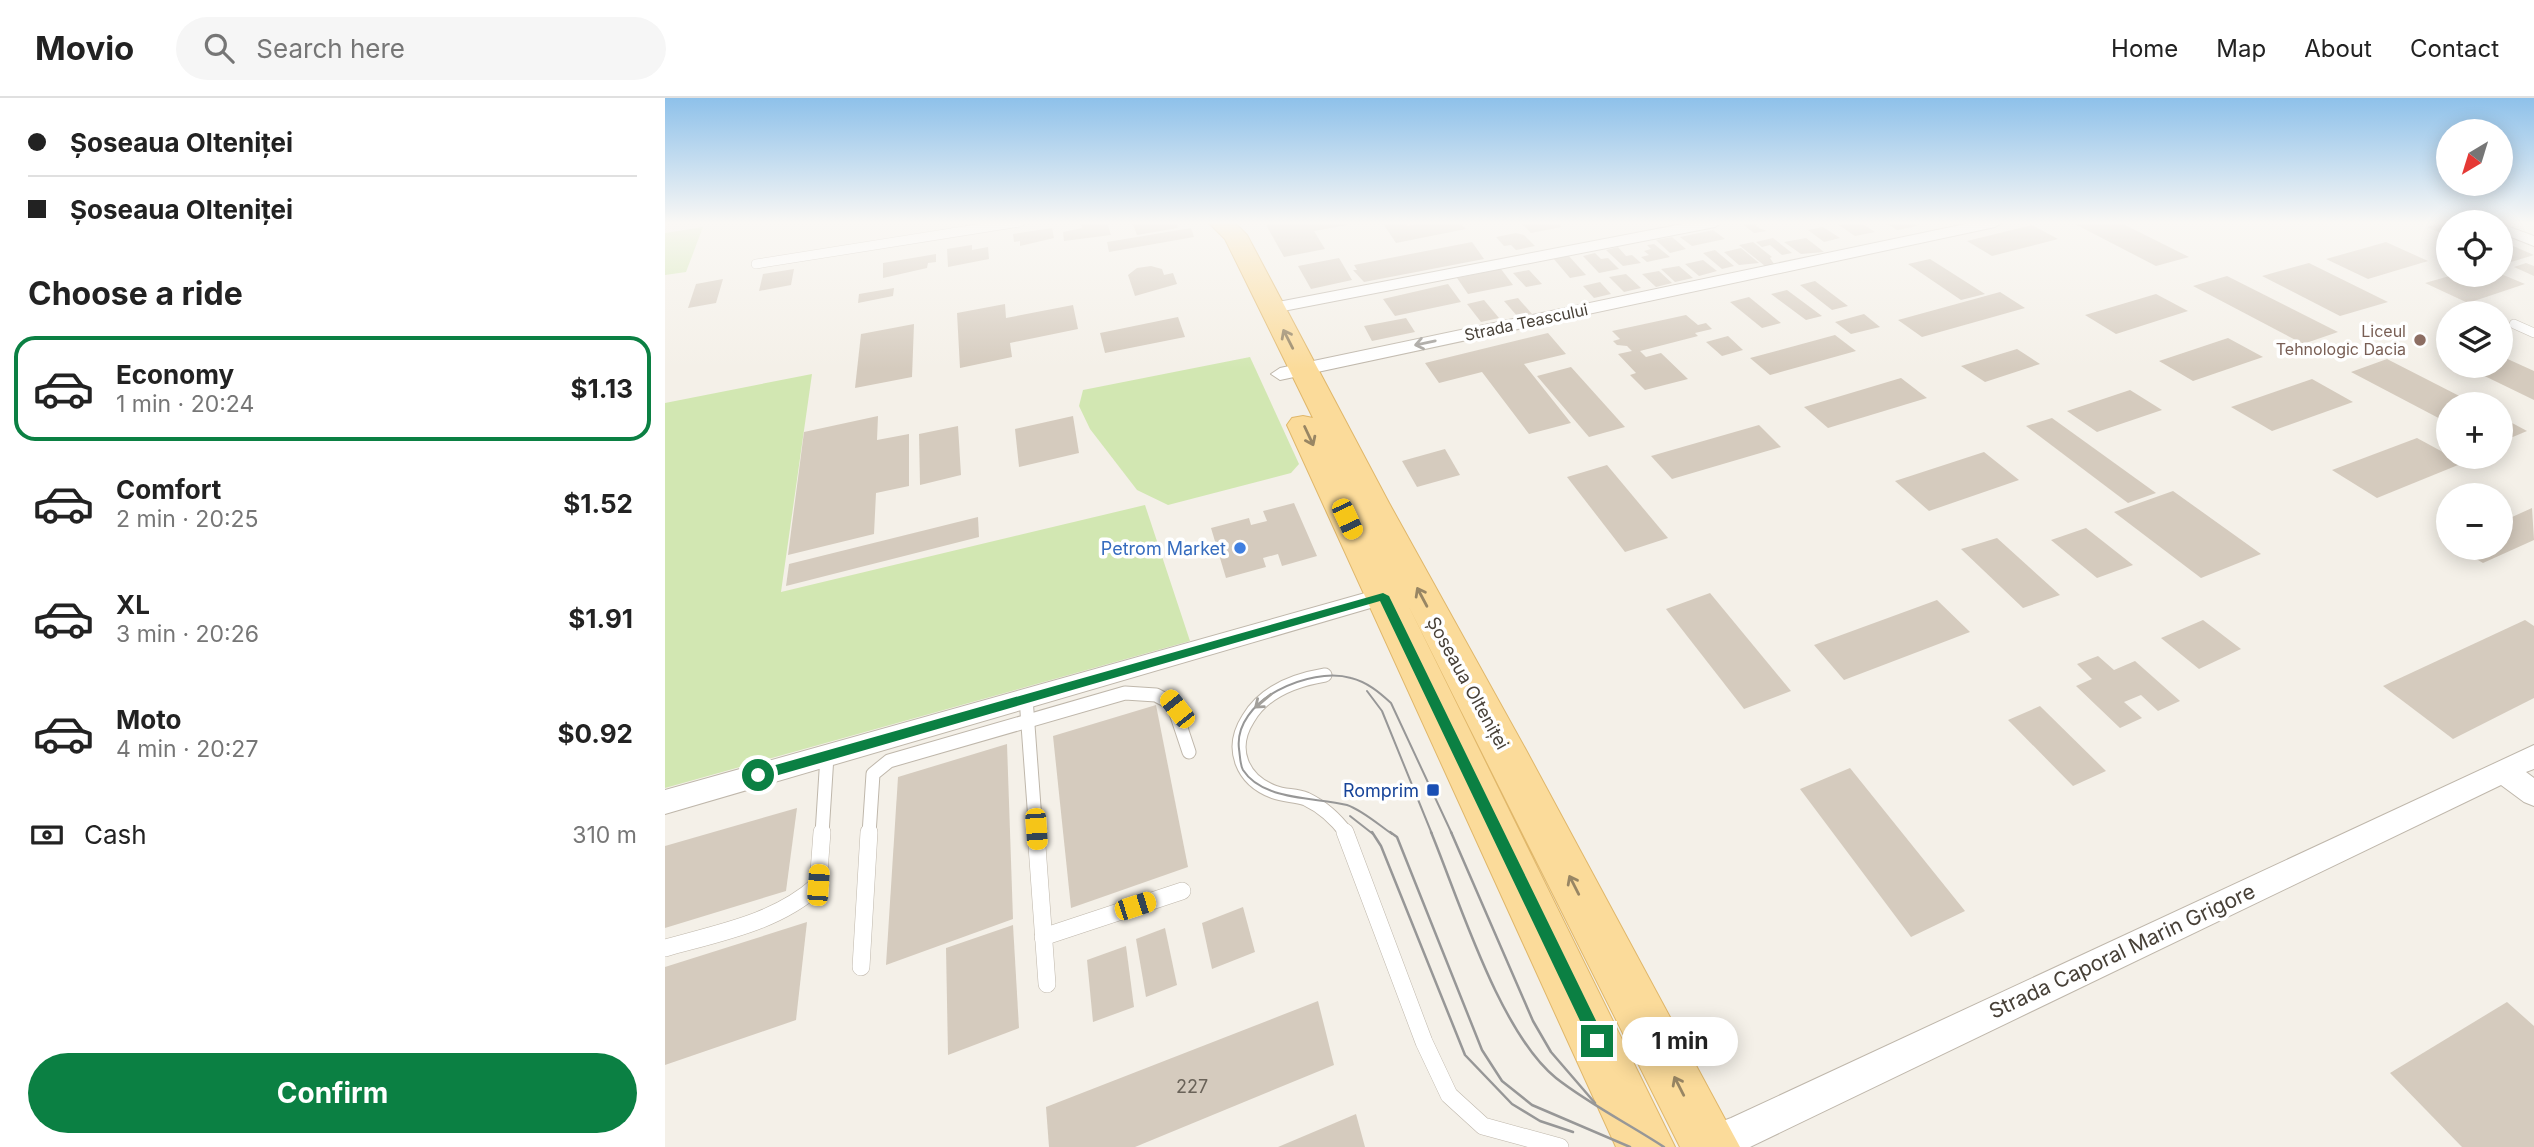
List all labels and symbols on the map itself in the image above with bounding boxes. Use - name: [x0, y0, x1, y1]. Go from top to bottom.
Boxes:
- north arrow: [2436, 119, 2513, 196]
- street label: Strada Teascului: [1462, 299, 1590, 345]
- place label: Liceul Tehnologic Dacia: [2276, 321, 2406, 359]
- one-way arrow: [1281, 329, 1295, 350]
- marker: Liceul Tehnologic Dacia: [2412, 332, 2428, 348]
- one-way arrow: [1414, 337, 1437, 351]
- one-way arrow: [1302, 425, 1316, 446]
- car: [1329, 496, 1366, 542]
- place label: Petrom Market: [1101, 538, 1226, 559]
- marker: Petrom Market: [1232, 540, 1248, 556]
- one-way arrow: [1414, 587, 1428, 608]
- street label: Șoseaua Olteniței: [1422, 613, 1513, 754]
- car: [1156, 686, 1199, 732]
- one-way arrow: [1255, 693, 1273, 709]
- route start: [742, 759, 774, 791]
- place label: Romprim: [1343, 780, 1419, 801]
- marker: Romprim: [1425, 782, 1441, 798]
- car: [1025, 807, 1048, 851]
- car: [807, 863, 830, 907]
- one-way arrow: [1567, 875, 1581, 895]
- street label: Strada Caporal Marin Grigore: [1985, 878, 2259, 1024]
- car: [1112, 890, 1159, 922]
- callout: 1 min: [1621, 1016, 1737, 1066]
- route end: [1581, 1025, 1613, 1057]
- house number: 227: [1176, 1076, 1208, 1097]
- one-way arrow: [1672, 1077, 1686, 1097]

